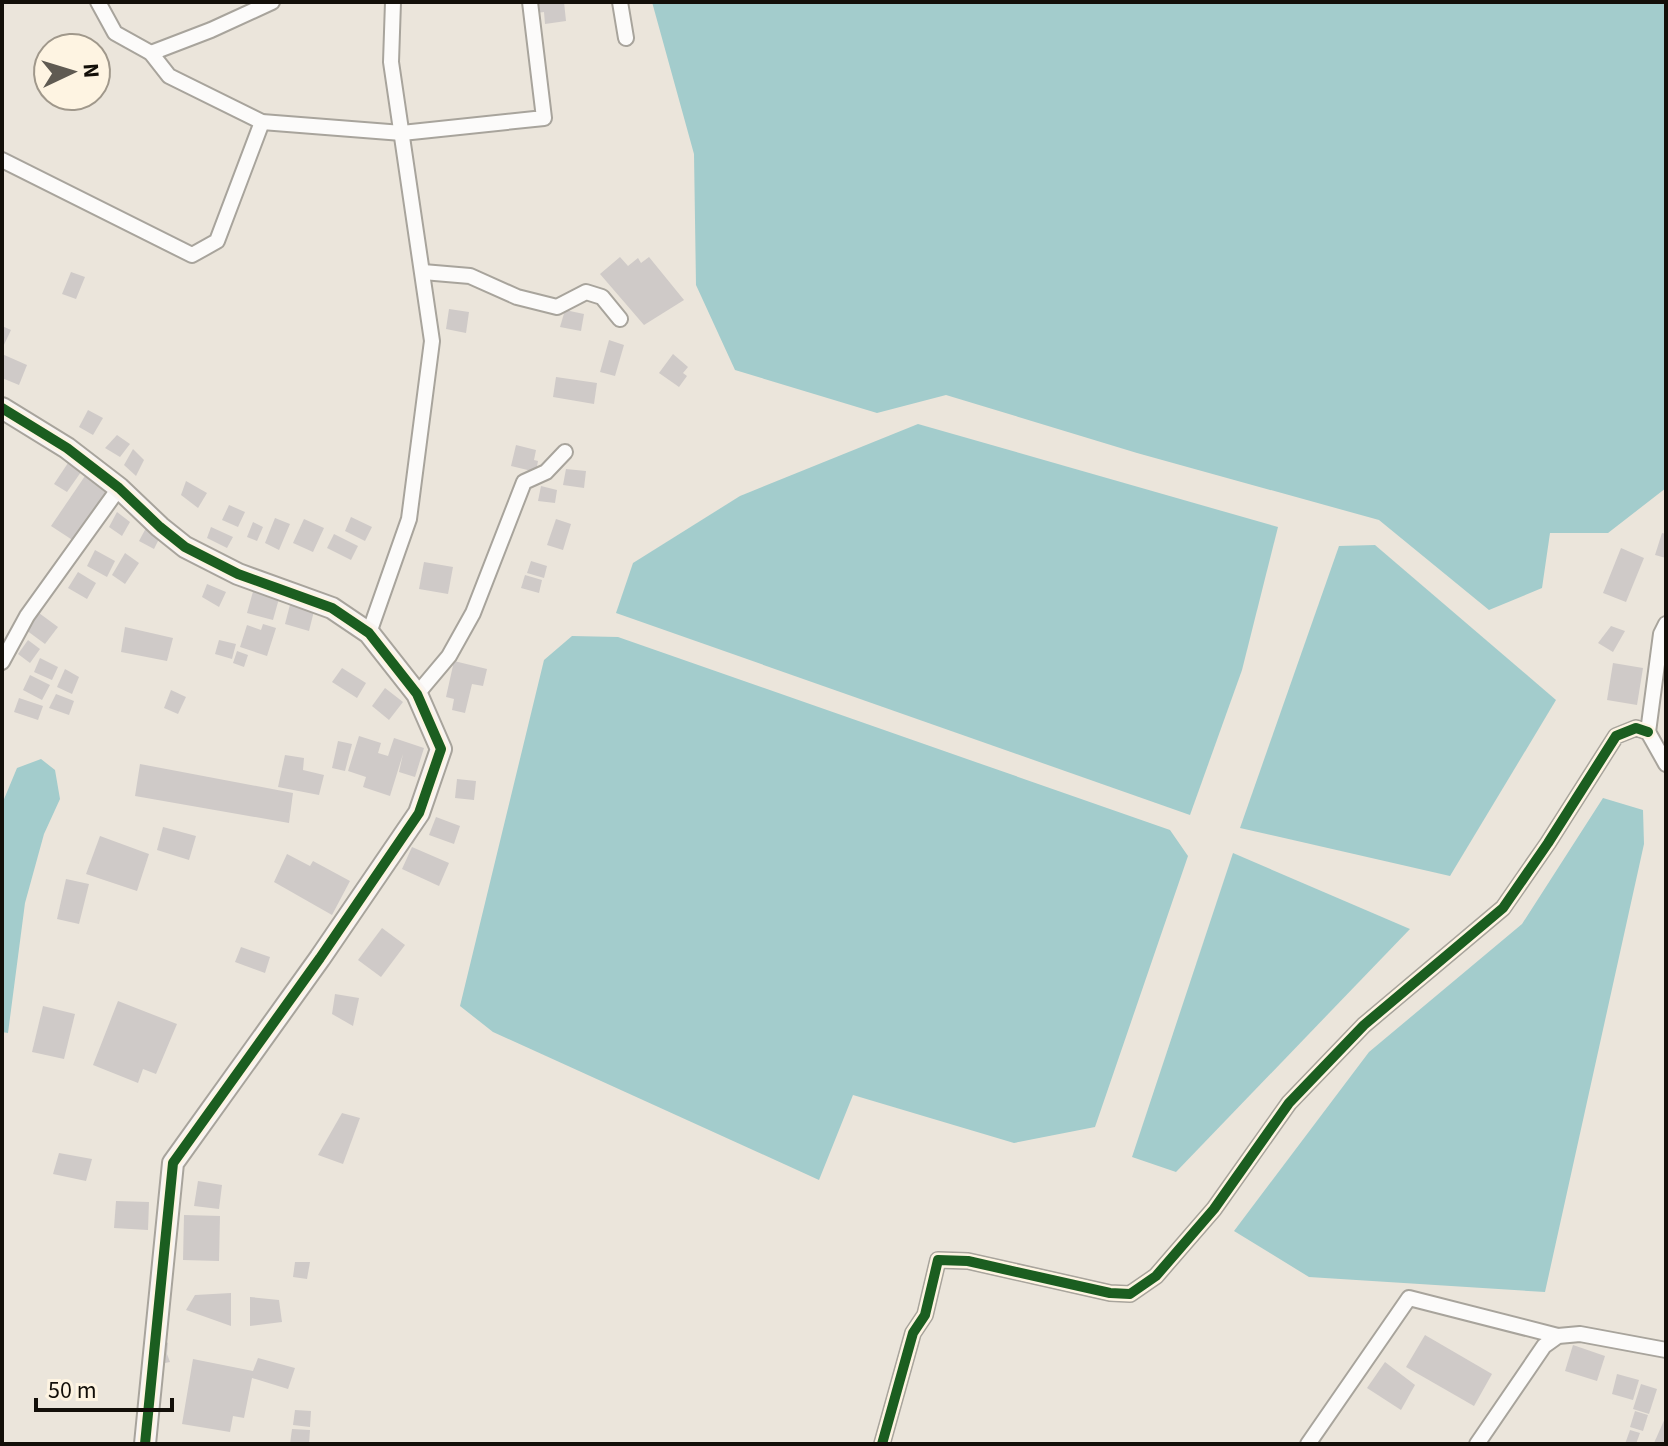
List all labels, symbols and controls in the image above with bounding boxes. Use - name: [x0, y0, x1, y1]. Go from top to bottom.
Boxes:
- north arrow: [32, 32, 112, 112]
- text: N: [74, 62, 107, 79]
- scale bar: [36, 1362, 172, 1412]
- text: 50 m: [48, 1373, 97, 1408]

